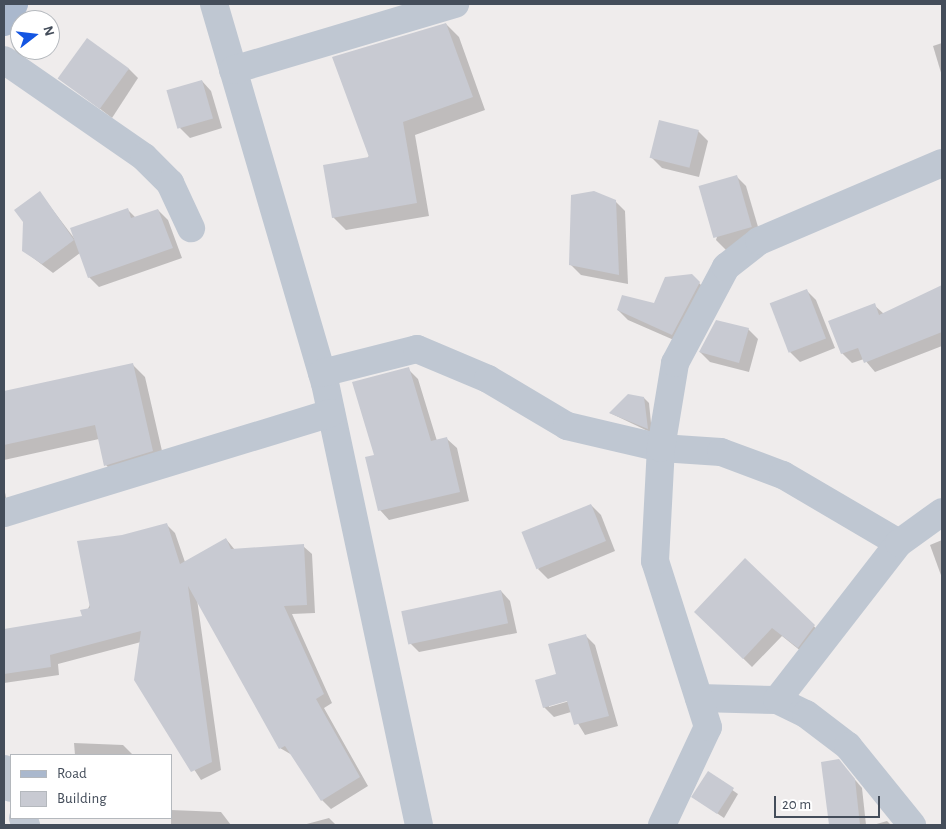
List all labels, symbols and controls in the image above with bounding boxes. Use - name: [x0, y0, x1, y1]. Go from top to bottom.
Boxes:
- north arrow: [10, 10, 60, 60]
- text: N: [40, 25, 57, 38]
- legend: [10, 754, 172, 819]
- text: Road: [57, 766, 87, 781]
- scale bar: [776, 786, 882, 818]
- text: Building: [57, 791, 107, 806]
- text: 20 m: [782, 797, 811, 812]

